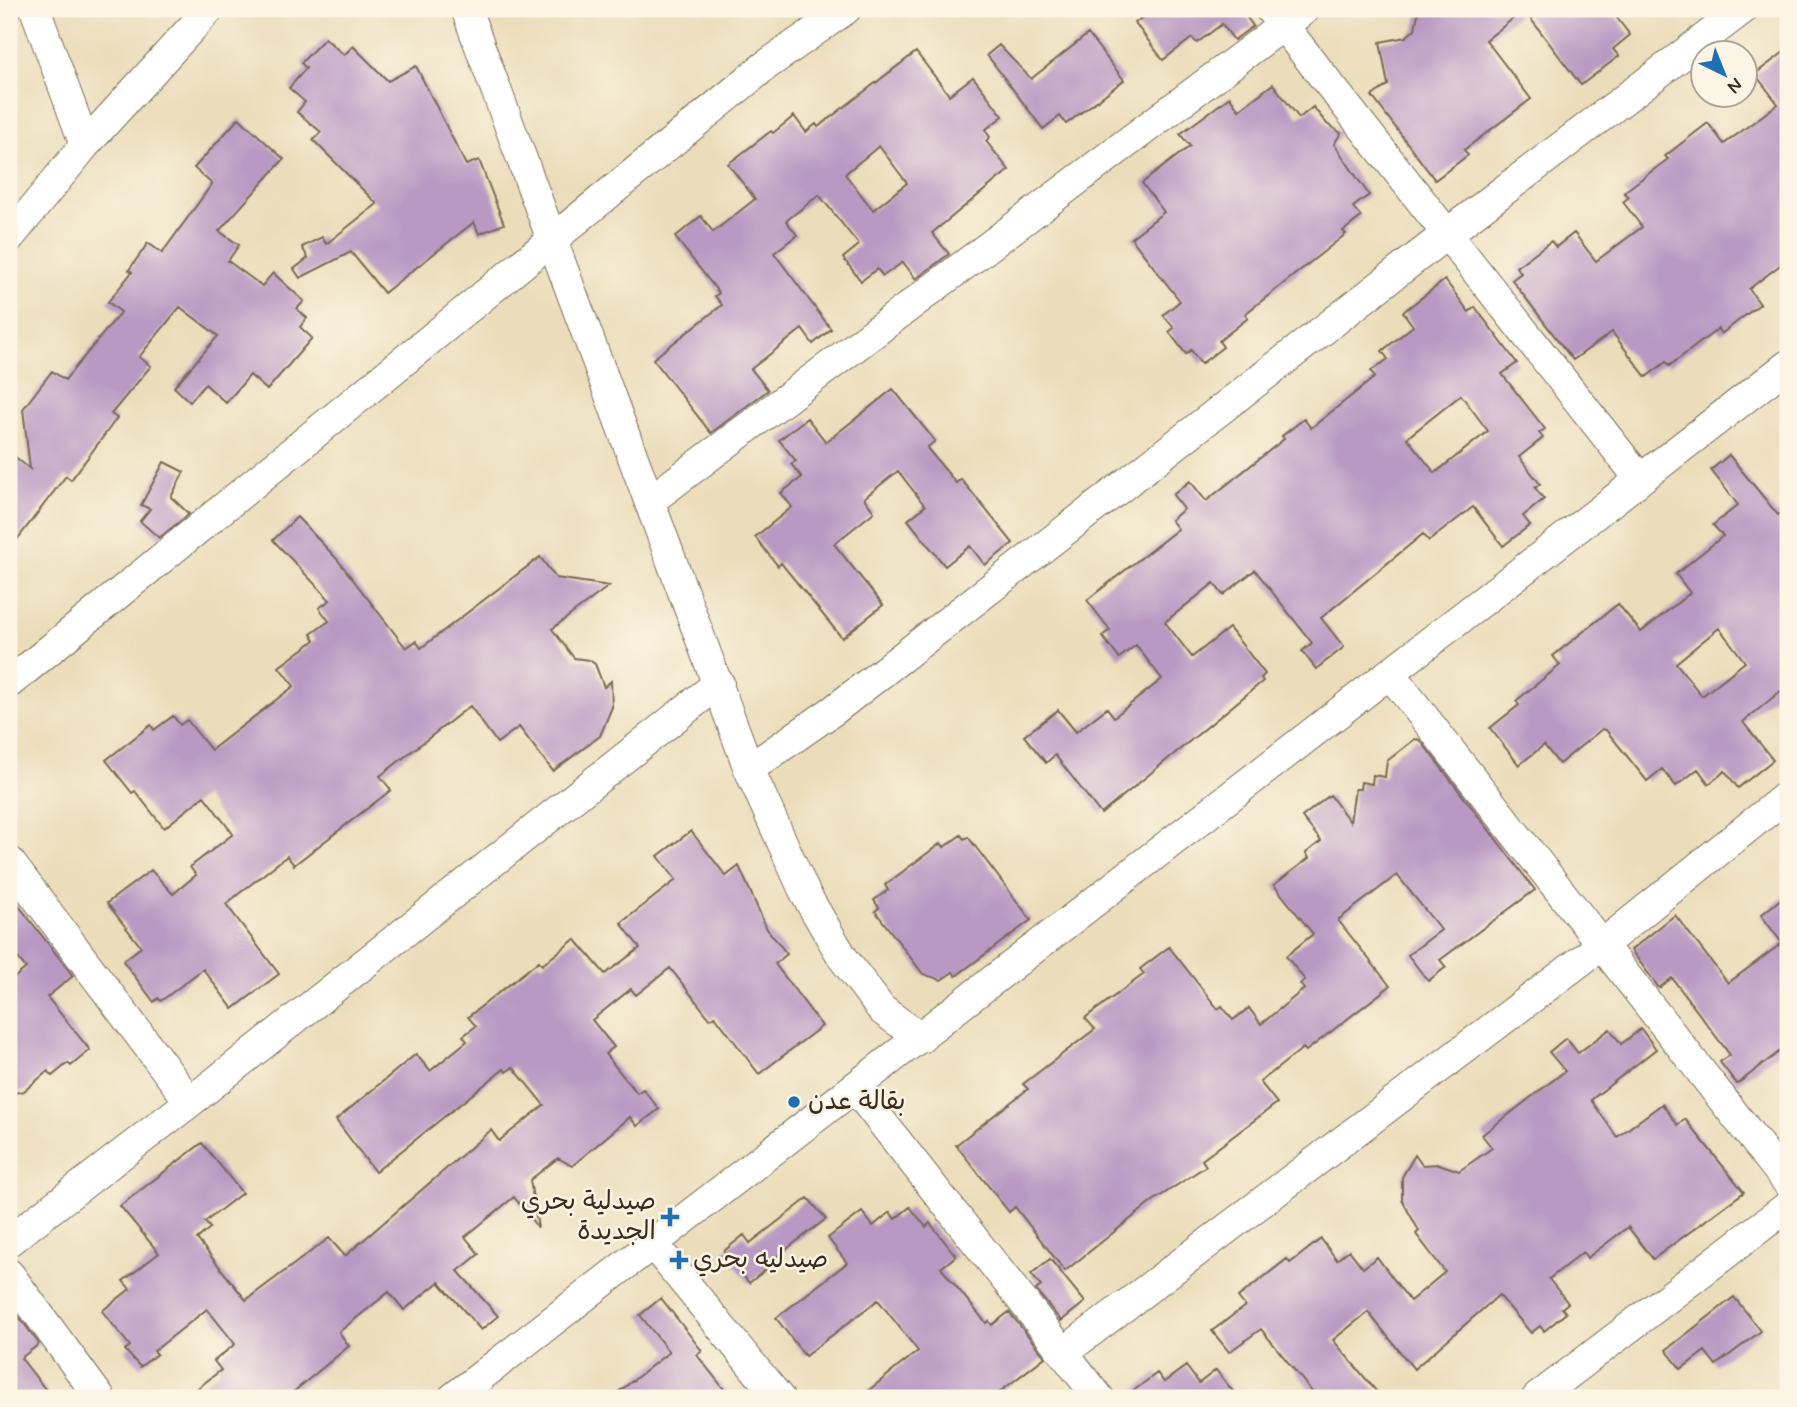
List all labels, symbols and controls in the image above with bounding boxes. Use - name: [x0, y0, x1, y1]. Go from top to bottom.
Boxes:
- north arrow: [1688, 38, 1758, 108]
- text: N: [1721, 72, 1748, 99]
- place label: بقالة عدن: [808, 1085, 906, 1119]
- marker: بقالة عدن: [786, 1094, 802, 1110]
- place label: صيدلية بحري الجديدة: [521, 1185, 656, 1249]
- marker: صيدلية بحري الجديدة: [662, 1209, 678, 1225]
- place label: صيدليه بحري: [693, 1243, 828, 1277]
- marker: صيدليه بحري: [671, 1252, 687, 1268]

